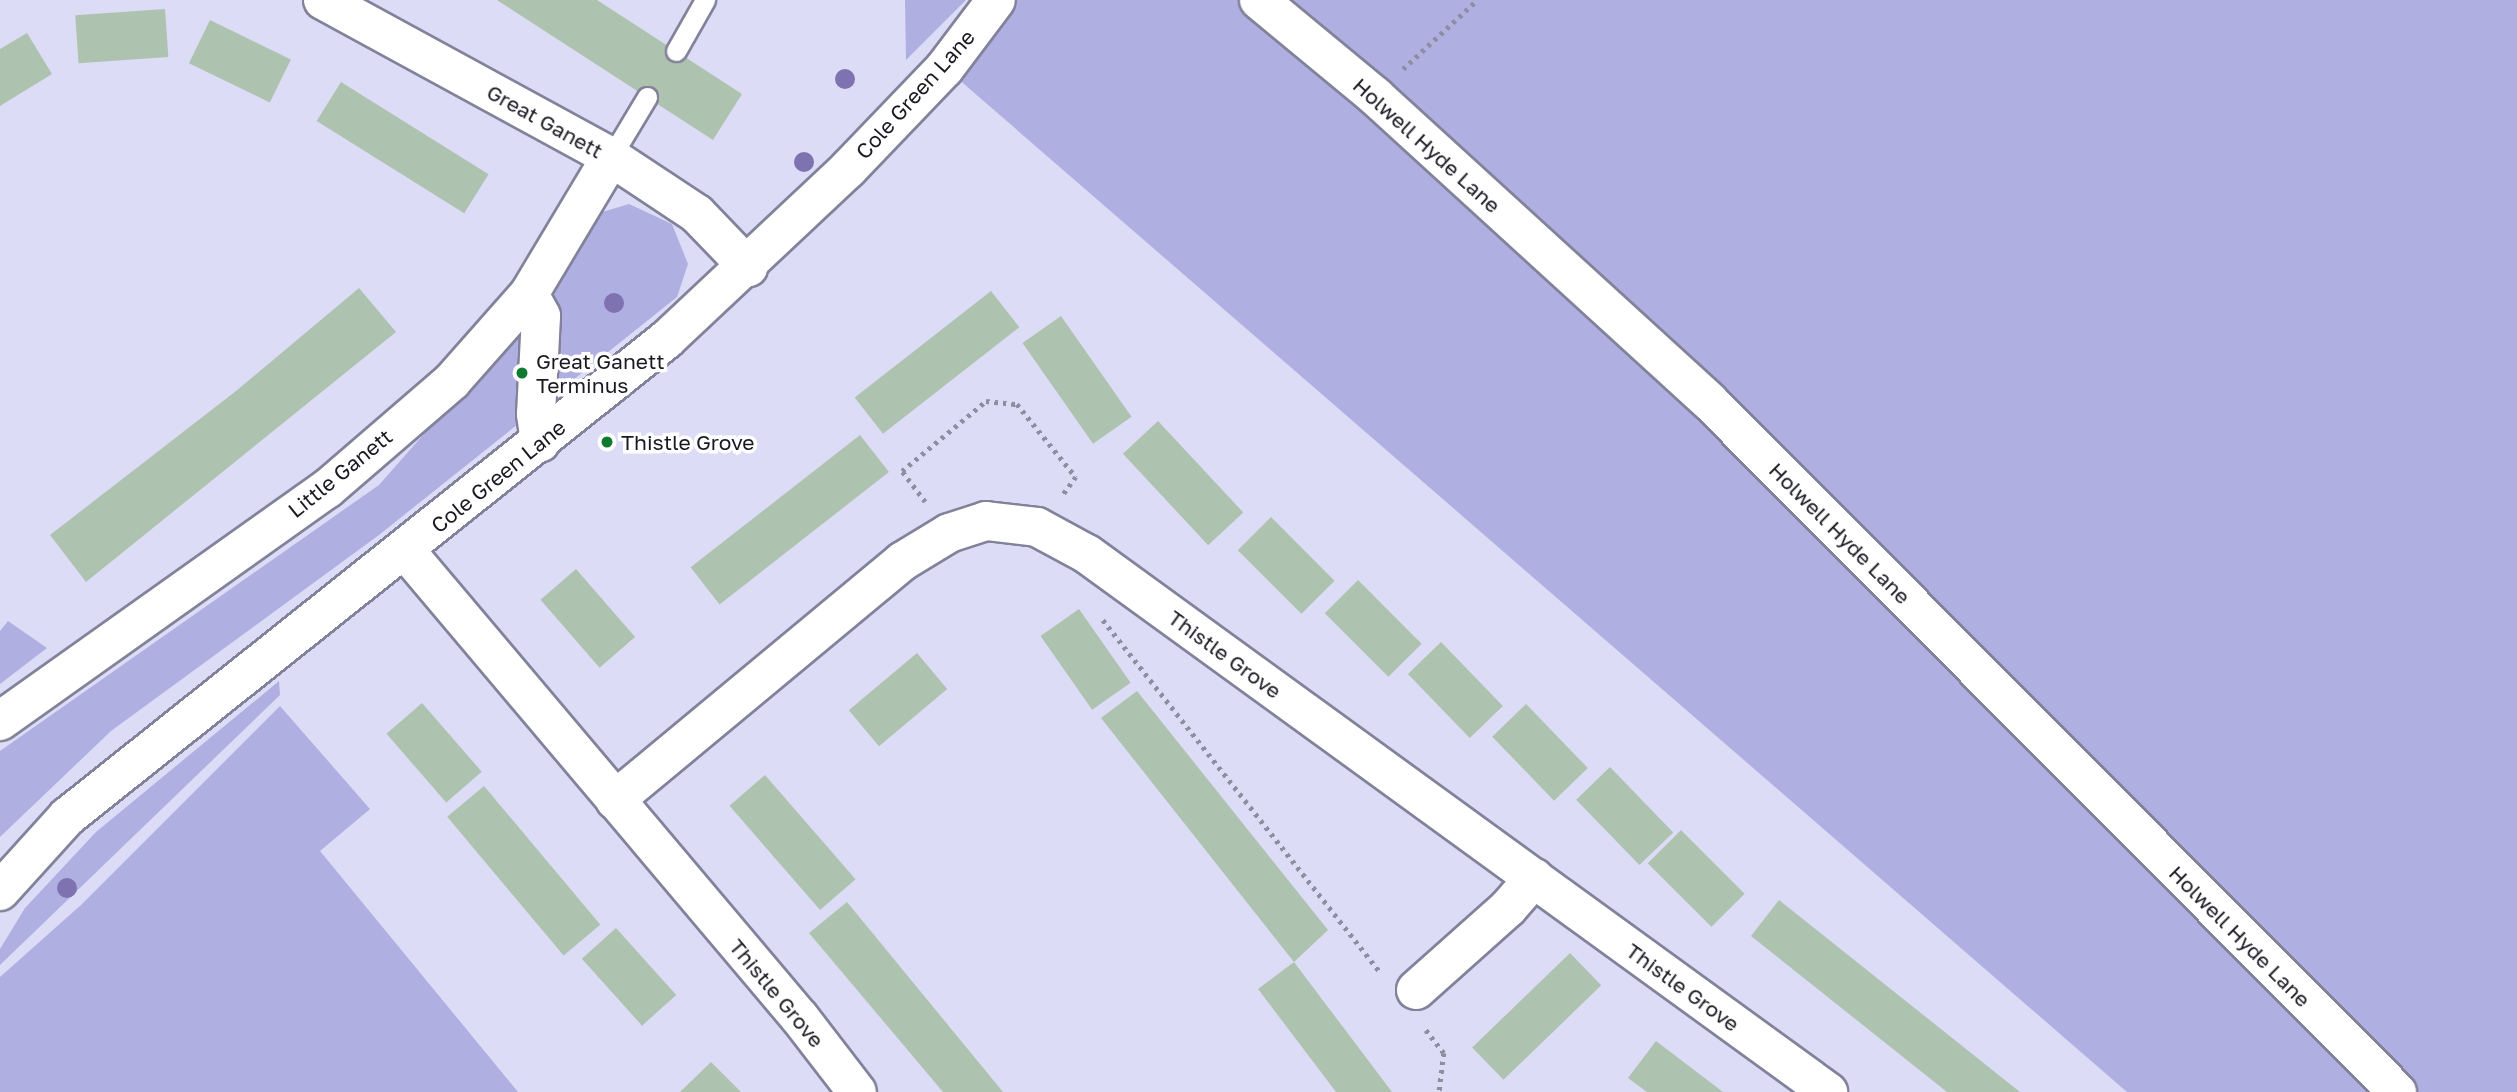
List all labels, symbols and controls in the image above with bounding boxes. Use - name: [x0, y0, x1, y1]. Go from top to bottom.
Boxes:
- street label: Cole Green Lane: [850, 24, 980, 164]
- street label: Holwell Hyde Lane: [1348, 72, 1506, 218]
- street label: Great Ganett: [483, 79, 607, 163]
- place label: Great Ganett Terminus: [536, 348, 665, 398]
- marker: Great Ganett Terminus: [514, 365, 530, 381]
- street label: Cole Green Lane: [426, 414, 570, 538]
- street label: Little Ganett: [283, 423, 397, 523]
- place label: Thistle Grove: [621, 429, 755, 455]
- marker: Thistle Grove: [599, 434, 615, 450]
- street label: Holwell Hyde Lane: [1764, 457, 1916, 609]
- street label: Thistle Grove: [1164, 605, 1286, 703]
- street label: Holwell Hyde Lane: [2164, 860, 2316, 1012]
- street label: Thistle Grove: [724, 934, 830, 1052]
- street label: Thistle Grove: [1622, 938, 1744, 1036]

